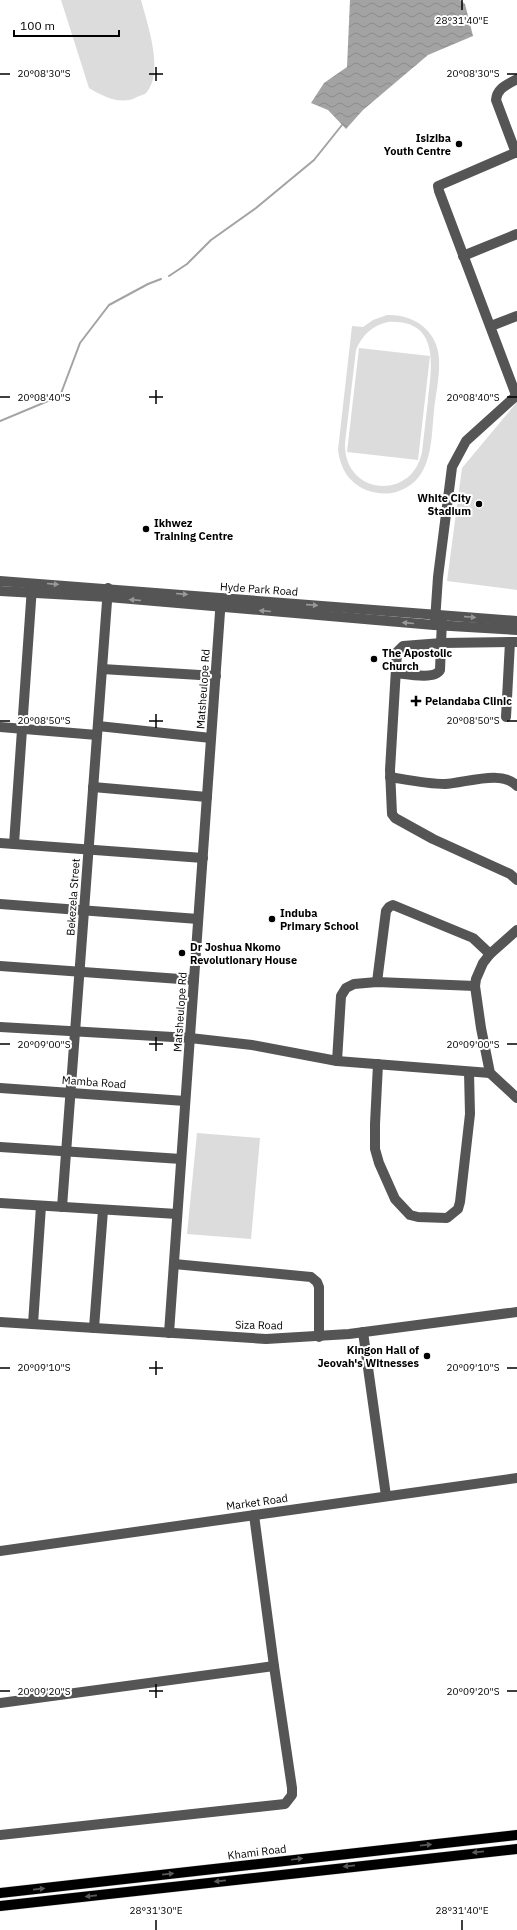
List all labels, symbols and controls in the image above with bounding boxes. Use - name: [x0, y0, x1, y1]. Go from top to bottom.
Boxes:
- scale bar: [14, 12, 119, 38]
- text: 28°31'40"E: [435, 14, 489, 27]
- text: 100 m: [20, 18, 55, 33]
- text: 20°08'30"S: [17, 67, 71, 80]
- text: 20°08'30"S: [446, 67, 500, 80]
- place label: Isiziba Youth Centre: [384, 131, 451, 158]
- marker: Isiziba Youth Centre: [454, 139, 464, 149]
- text: 20°08'40"S: [17, 391, 71, 404]
- text: 20°08'40"S: [446, 391, 500, 404]
- place label: White City Stadium: [417, 491, 471, 518]
- marker: White City Stadium: [474, 499, 484, 509]
- place label: Ikhwez Training Centre: [154, 516, 233, 543]
- marker: Ikhwez Training Centre: [141, 524, 151, 534]
- street label: Hyde Park Road: [219, 579, 299, 599]
- one-way arrow: [47, 580, 59, 587]
- one-way arrow: [176, 591, 188, 598]
- one-way arrow: [129, 596, 141, 603]
- one-way arrow: [306, 601, 318, 608]
- one-way arrow: [259, 607, 271, 614]
- one-way arrow: [464, 614, 476, 621]
- one-way arrow: [402, 619, 414, 626]
- place label: The Apostolic Church: [382, 646, 452, 673]
- street label: Matsheulope Rd: [193, 649, 213, 729]
- marker: The Apostolic Church: [369, 654, 379, 664]
- place label: Pelandaba Clinic: [425, 694, 512, 708]
- marker: Pelandaba Clinic: [410, 695, 422, 707]
- text: 20°08'50"S: [17, 714, 71, 727]
- text: 20°08'50"S: [446, 714, 500, 727]
- street label: Bekezela Street: [63, 858, 83, 936]
- place label: Induba Primary School: [280, 906, 359, 933]
- marker: Induba Primary School: [267, 914, 277, 924]
- place label: Dr Joshua Nkomo Revolutionary House: [190, 940, 297, 967]
- marker: Dr Joshua Nkomo Revolutionary House: [177, 948, 187, 958]
- street label: Matsheulope Rd: [170, 972, 190, 1052]
- text: 20°09'00"S: [17, 1038, 71, 1051]
- text: 20°09'00"S: [446, 1038, 500, 1051]
- street label: Mamba Road: [61, 1073, 127, 1091]
- street label: Siza Road: [235, 1318, 283, 1332]
- place label: Kingon Hall of Jeovah's Witnesses: [317, 1343, 419, 1370]
- marker: Kingon Hall of Jeovah's Witnesses: [422, 1351, 432, 1361]
- text: 20°09'10"S: [17, 1361, 71, 1374]
- text: 20°09'10"S: [446, 1361, 500, 1374]
- street label: Market Road: [225, 1491, 289, 1513]
- text: 20°09'20"S: [17, 1685, 71, 1698]
- text: 20°09'20"S: [446, 1685, 500, 1698]
- street label: Khami Road: [227, 1841, 287, 1863]
- one-way arrow: [420, 1842, 432, 1848]
- one-way arrow: [472, 1849, 484, 1856]
- one-way arrow: [291, 1856, 303, 1862]
- one-way arrow: [343, 1863, 355, 1870]
- one-way arrow: [162, 1871, 174, 1877]
- one-way arrow: [214, 1878, 226, 1884]
- one-way arrow: [33, 1885, 45, 1892]
- one-way arrow: [85, 1893, 97, 1899]
- text: 28°31'30"E: [129, 1904, 183, 1917]
- text: 28°31'40"E: [435, 1904, 489, 1917]

